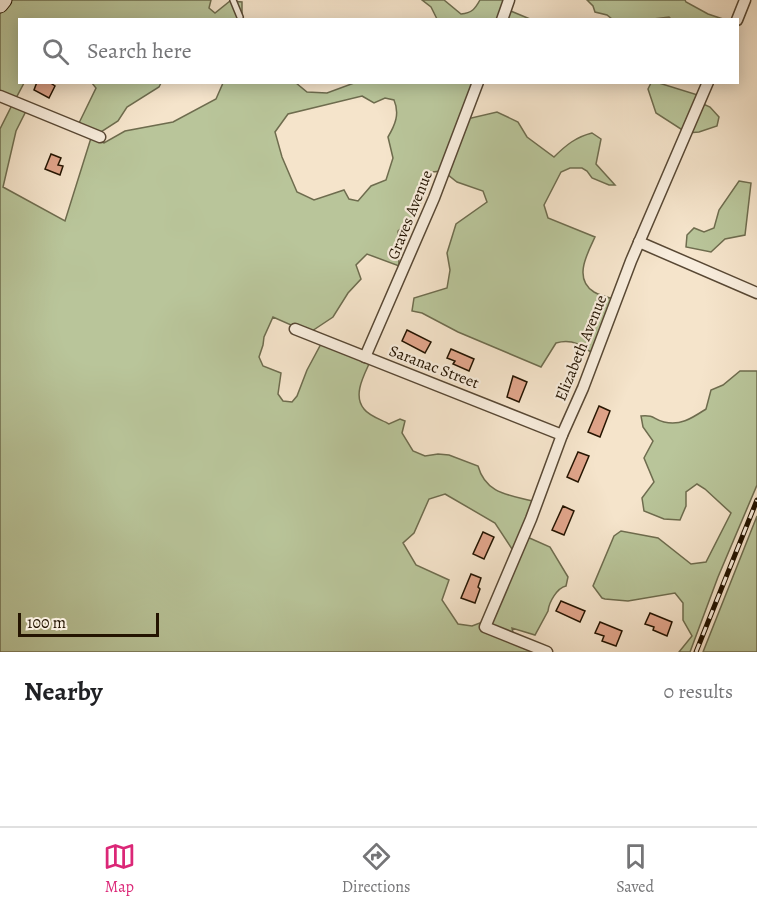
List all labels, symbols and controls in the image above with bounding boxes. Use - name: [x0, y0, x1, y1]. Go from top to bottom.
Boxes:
- search box: [18, 18, 739, 84]
- icon: search: [39, 35, 72, 68]
- text: Search here: [87, 36, 192, 66]
- street label: Graves Avenue: [382, 167, 438, 263]
- street label: Elizabeth Avenue: [550, 292, 612, 404]
- street label: Saranac Street: [386, 340, 482, 394]
- scale bar: [18, 610, 159, 638]
- text: 100 m: [27, 612, 66, 634]
- text: Nearby: [24, 674, 103, 709]
- text: 0 results: [664, 678, 733, 705]
- tab: Map: [103, 840, 136, 898]
- tab: Directions: [342, 840, 410, 898]
- tab: Saved: [616, 840, 654, 898]

